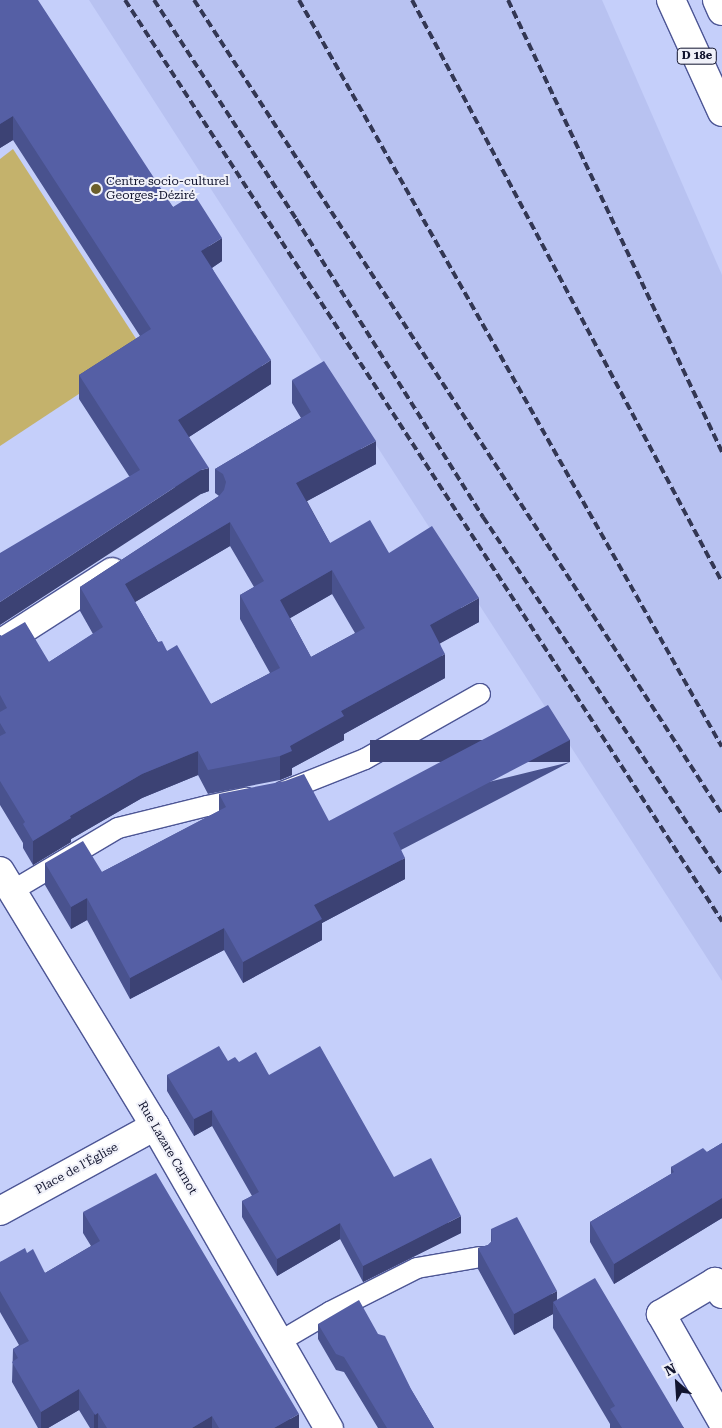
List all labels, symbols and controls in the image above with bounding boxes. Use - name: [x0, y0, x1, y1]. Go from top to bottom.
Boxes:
- road number: D 18e: [676, 48, 718, 64]
- place label: Centre socio-culturel Georges-Déziré: [106, 175, 229, 203]
- marker: Centre socio-culturel Georges-Déziré: [90, 183, 102, 195]
- street label: Rue Lazare Carnot: [134, 1099, 200, 1197]
- street label: Place de l'Église: [33, 1140, 121, 1198]
- north arrow: [652, 1358, 702, 1408]
- text: N: [662, 1360, 679, 1379]

